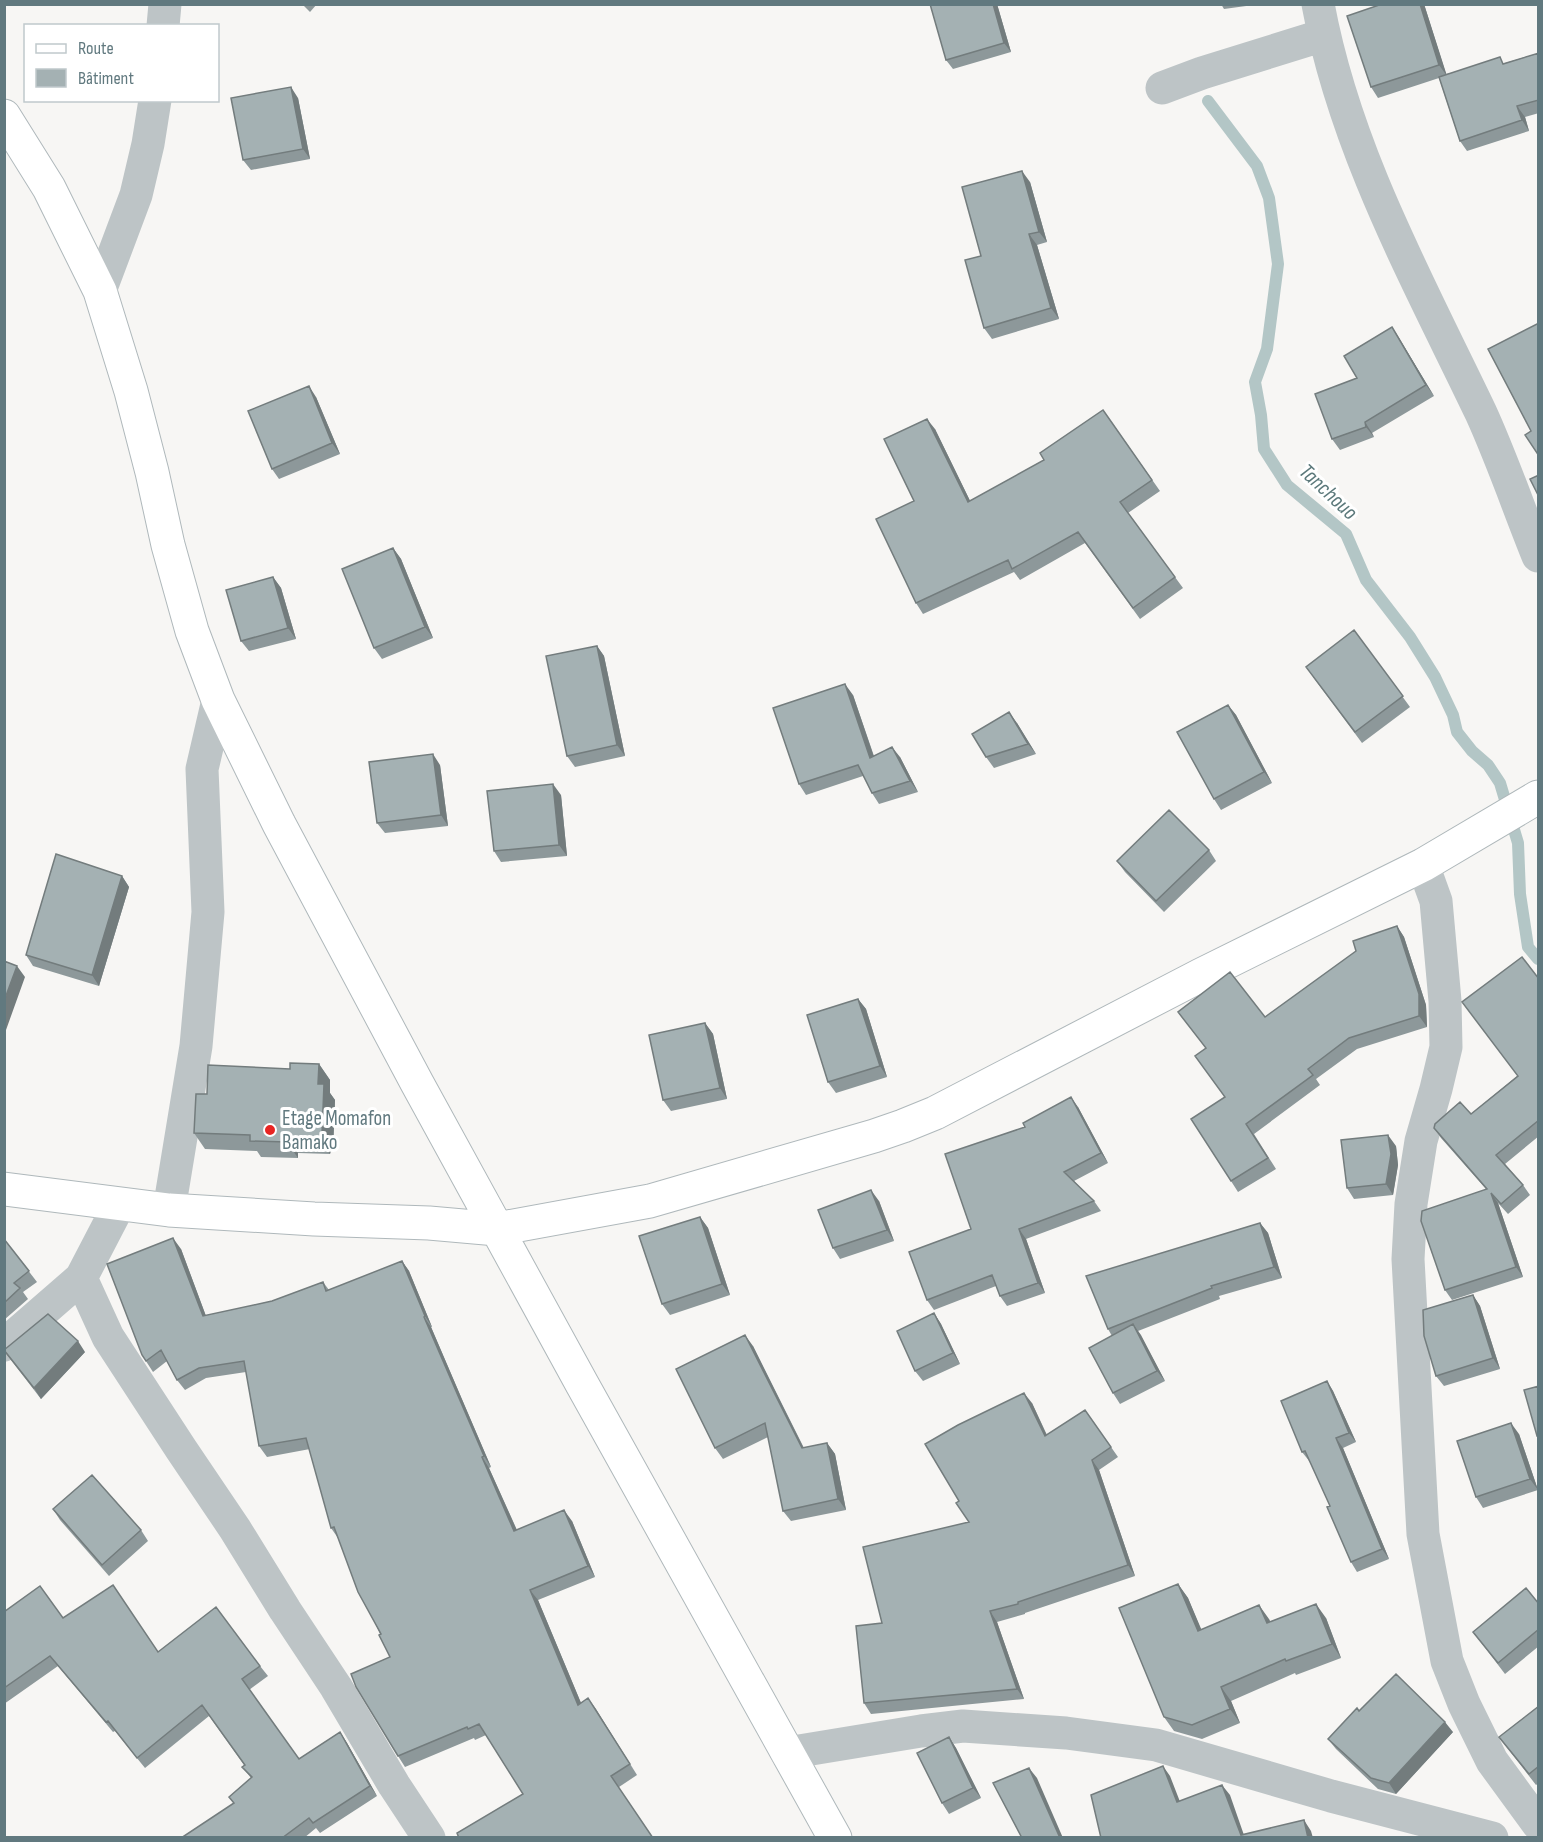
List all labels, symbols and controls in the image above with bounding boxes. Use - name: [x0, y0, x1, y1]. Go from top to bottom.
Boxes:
- legend: [24, 24, 219, 102]
- text: Route: [78, 38, 114, 59]
- text: Bâtiment: [78, 68, 134, 89]
- water label: Tanchouo: [1293, 458, 1363, 526]
- place label: Etage Momafon Bamako: [282, 1106, 391, 1155]
- marker: Etage Momafon Bamako: [263, 1123, 277, 1137]

